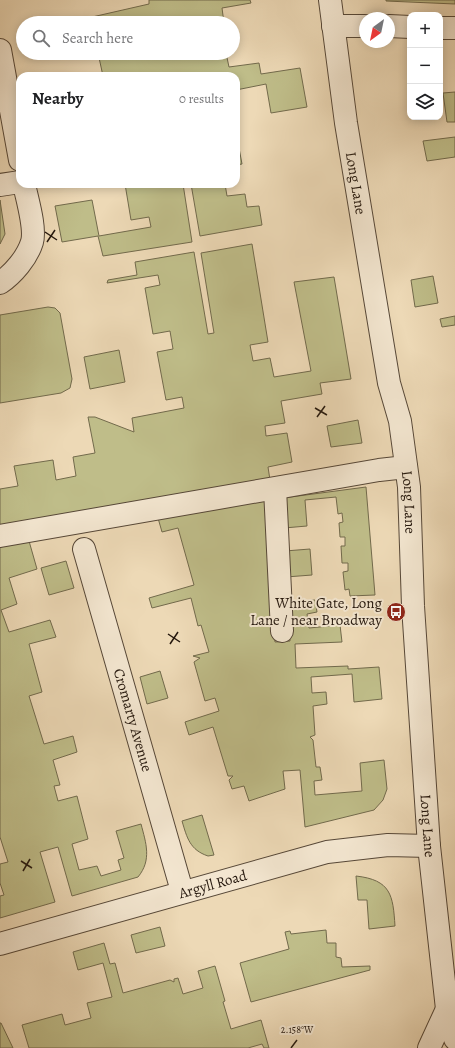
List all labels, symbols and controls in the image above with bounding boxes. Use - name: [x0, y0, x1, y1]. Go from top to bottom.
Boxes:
- north arrow: [359, 12, 395, 48]
- map controls: [407, 12, 443, 120]
- button: +: [407, 12, 443, 48]
- search box: [16, 16, 240, 60]
- icon: search: [30, 27, 52, 49]
- text: Search here: [62, 28, 133, 48]
- button: −: [407, 48, 443, 84]
- button: layers: [407, 84, 443, 120]
- text: Nearby: [32, 87, 83, 110]
- text: 0 results: [179, 90, 224, 107]
- street label: Long Lane: [341, 150, 371, 216]
- street label: Long Lane: [397, 469, 421, 535]
- place label: White Gate, Long Lane / near Broadway: [250, 593, 382, 630]
- bus stop icon: White Gate, Long Lane / near Broadway: [385, 601, 407, 623]
- street label: Cromarty Avenue: [109, 666, 157, 774]
- street label: Long Lane: [416, 793, 440, 859]
- street label: Argyll Road: [175, 865, 250, 904]
- text: 2.158°W: [281, 1023, 314, 1036]

